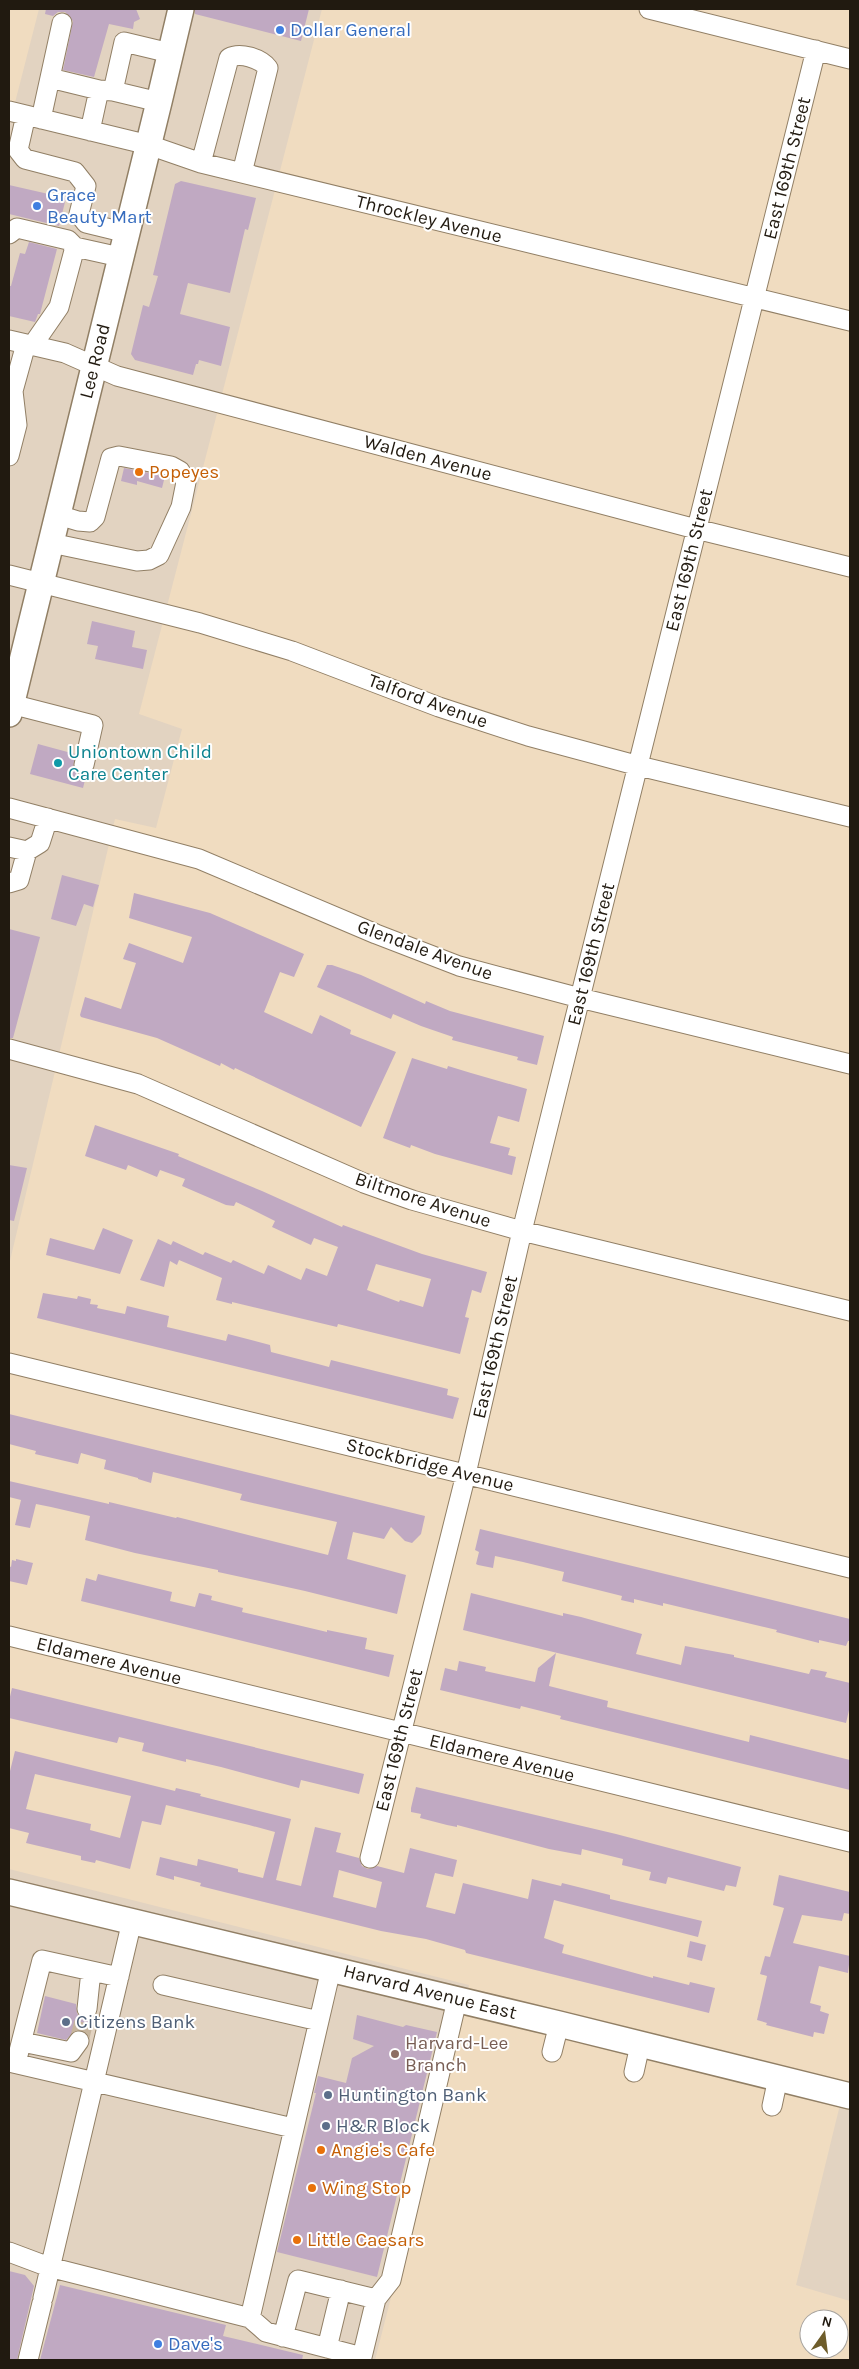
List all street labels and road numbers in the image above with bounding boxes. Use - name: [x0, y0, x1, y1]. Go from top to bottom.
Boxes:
- street label: East 169th Street: [759, 94, 815, 242]
- street label: Throckley Avenue: [354, 190, 504, 248]
- street label: Lee Road: [75, 321, 115, 401]
- street label: Walden Avenue: [362, 430, 494, 486]
- street label: East 169th Street: [661, 486, 717, 634]
- street label: Talford Avenue: [365, 669, 491, 733]
- street label: East 169th Street: [563, 880, 619, 1028]
- street label: Glendale Avenue: [354, 915, 496, 985]
- street label: Biltmore Avenue: [352, 1168, 494, 1232]
- street label: East 169th Street: [468, 1273, 522, 1421]
- street label: Stockbridge Avenue: [344, 1434, 516, 1496]
- street label: Eldamere Avenue: [34, 1632, 184, 1690]
- street label: East 169th Street: [371, 1666, 427, 1814]
- street label: Eldamere Avenue: [427, 1729, 577, 1787]
- street label: Harvard Avenue East: [341, 1960, 519, 2024]

